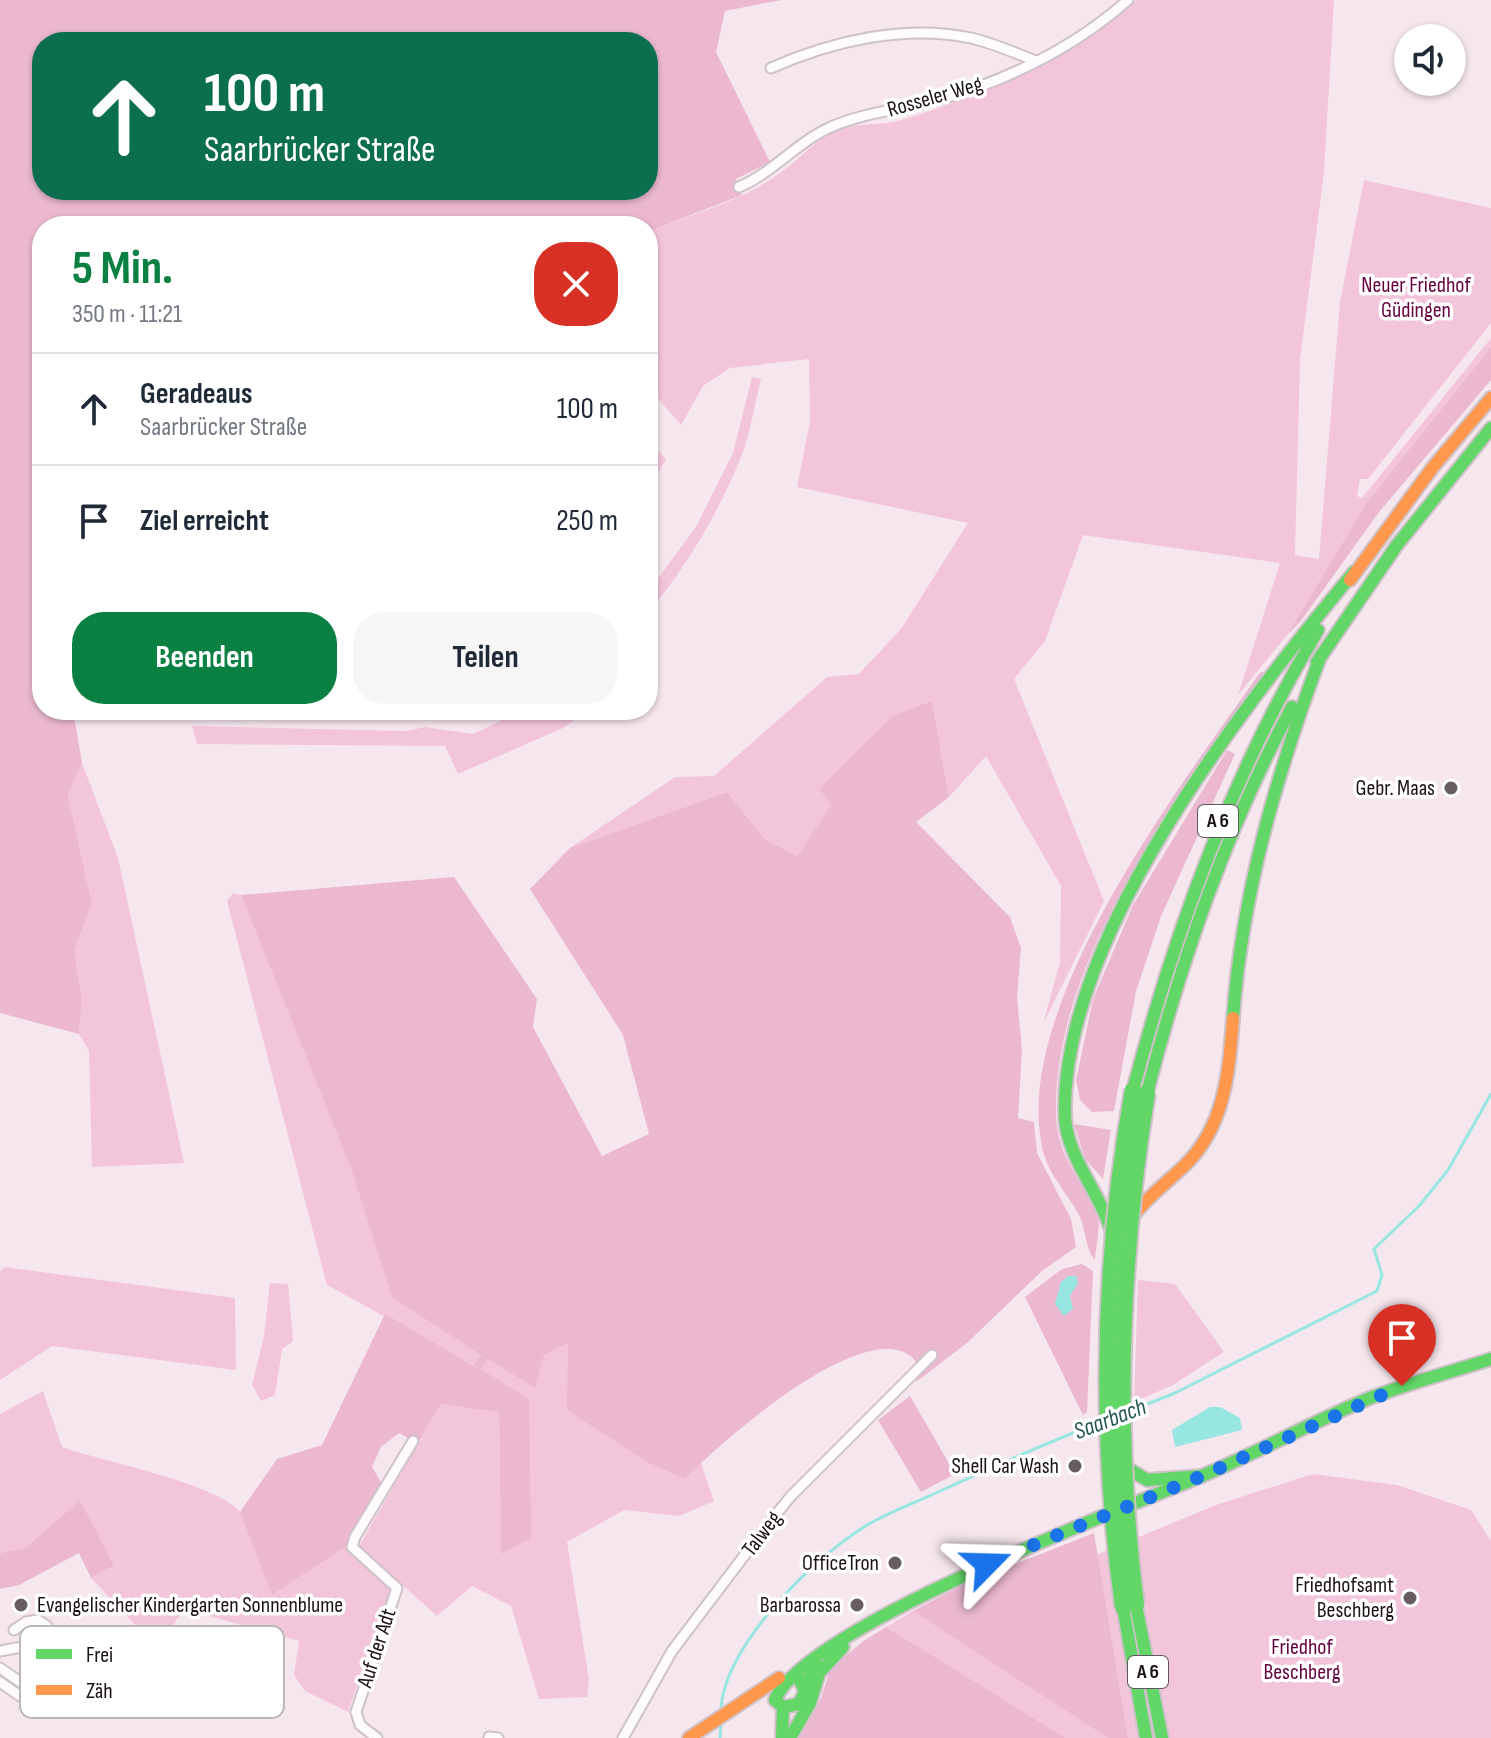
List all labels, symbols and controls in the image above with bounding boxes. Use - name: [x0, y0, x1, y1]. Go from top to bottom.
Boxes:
- map controls: [1394, 24, 1466, 96]
- button: sound: [1394, 24, 1466, 96]
- text: 100 m: [204, 61, 325, 128]
- icon: ahead: [72, 64, 176, 168]
- street label: Rosseler Weg: [884, 70, 986, 123]
- text: Saarbrücker Straße: [204, 129, 435, 172]
- text: 5 Min.: [72, 240, 173, 297]
- button: close: [534, 242, 618, 326]
- park label: Neuer Friedhof Güdingen: [1361, 272, 1471, 324]
- text: 350 m · 11:21: [72, 299, 182, 330]
- text: Geradeaus: [140, 376, 253, 412]
- icon: ahead: [72, 387, 116, 431]
- text: 100 m: [557, 391, 618, 427]
- text: Saarbrücker Straße: [140, 412, 307, 443]
- icon: arrive: [72, 499, 116, 543]
- text: Ziel erreicht: [140, 503, 269, 539]
- text: 250 m: [556, 503, 618, 539]
- button: Beenden: [72, 612, 337, 704]
- button: Teilen: [353, 612, 618, 704]
- place label: Gebr. Maas: [1355, 775, 1435, 802]
- marker: Gebr. Maas: [1442, 779, 1460, 797]
- road number: A 6: [1198, 805, 1238, 837]
- pin: [1368, 1304, 1436, 1386]
- icon: arrive: [1380, 1316, 1424, 1360]
- water label: Saarbach: [1070, 1392, 1150, 1446]
- place label: Shell Car Wash: [952, 1453, 1059, 1480]
- marker: Shell Car Wash: [1066, 1457, 1084, 1475]
- street label: Talweg: [736, 1506, 788, 1562]
- position arrow: [945, 1522, 1029, 1606]
- place label: OfficeTron: [802, 1550, 879, 1577]
- marker: OfficeTron: [886, 1554, 904, 1572]
- place label: Friedhofsamt Beschberg: [1295, 1572, 1394, 1624]
- marker: Friedhofsamt Beschberg: [1401, 1589, 1419, 1607]
- place label: Evangelischer Kindergarten Sonnenblume: [37, 1592, 343, 1619]
- place label: Barbarossa: [760, 1592, 841, 1619]
- marker: Evangelischer Kindergarten Sonnenblume: [12, 1596, 30, 1614]
- marker: Barbarossa: [848, 1596, 866, 1614]
- street label: Auf der Adt: [351, 1605, 402, 1692]
- legend: [20, 1626, 284, 1718]
- park label: Friedhof Beschberg: [1263, 1634, 1341, 1686]
- text: Frei: [86, 1642, 113, 1669]
- road number: A 6: [1128, 1656, 1168, 1688]
- text: Zäh: [86, 1678, 113, 1705]

